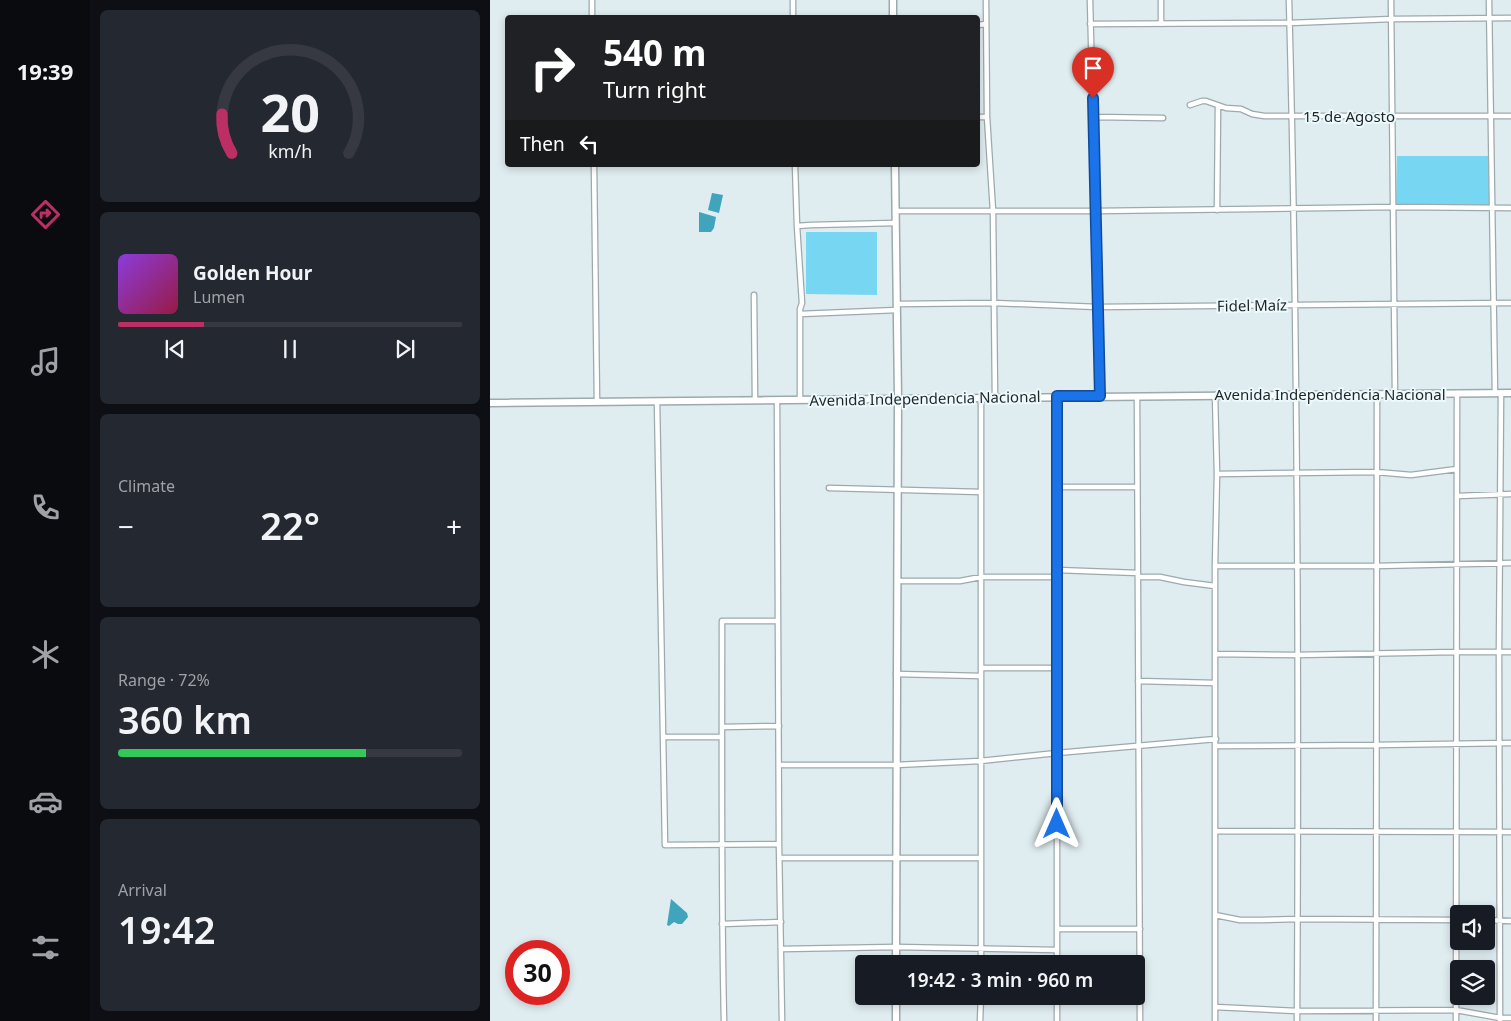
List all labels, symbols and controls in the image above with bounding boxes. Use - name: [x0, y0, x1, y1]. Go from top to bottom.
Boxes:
- text: 540 m: [603, 29, 706, 76]
- icon: right: [520, 35, 585, 100]
- pin: [1072, 47, 1114, 98]
- icon: arrive: [1079, 54, 1107, 82]
- text: 19:39: [17, 56, 73, 86]
- text: Turn right: [603, 74, 706, 104]
- text: 20: [260, 76, 320, 147]
- street label: 15 de Agosto: [1303, 106, 1395, 126]
- icon: left: [575, 130, 603, 158]
- text: Then: [520, 131, 565, 157]
- text: km/h: [268, 139, 312, 163]
- icon: directions: [28, 197, 63, 232]
- text: Golden Hour: [193, 260, 312, 286]
- text: Lumen: [193, 286, 245, 308]
- street label: Fidel Maíz: [1217, 294, 1287, 316]
- icon: previous: [161, 335, 189, 363]
- icon: pause: [276, 335, 304, 363]
- icon: next: [391, 335, 419, 363]
- icon: music: [28, 344, 63, 379]
- street label: Avenida Independencia Nacional: [1214, 384, 1446, 404]
- street label: Avenida Independencia Nacional: [809, 386, 1041, 410]
- text: Climate: [118, 475, 175, 497]
- icon: phone: [28, 490, 63, 525]
- text: 22°: [260, 499, 320, 551]
- text: −: [118, 507, 134, 545]
- text: +: [446, 507, 462, 545]
- icon: climate: [28, 637, 63, 672]
- text: Range · 72%: [118, 669, 210, 691]
- text: 360 km: [118, 693, 252, 745]
- icon: car: [28, 784, 63, 819]
- position arrow: [1030, 797, 1082, 849]
- text: Arrival: [118, 879, 167, 901]
- text: 19:42: [118, 903, 215, 955]
- map controls: [1450, 905, 1495, 1005]
- button: sound: [1450, 905, 1495, 950]
- icon: filters: [28, 930, 63, 965]
- speed limit sign: 30: [505, 940, 570, 1005]
- button: layers: [1450, 960, 1495, 1005]
- text: 19:42 · 3 min · 960 m: [907, 967, 1093, 993]

